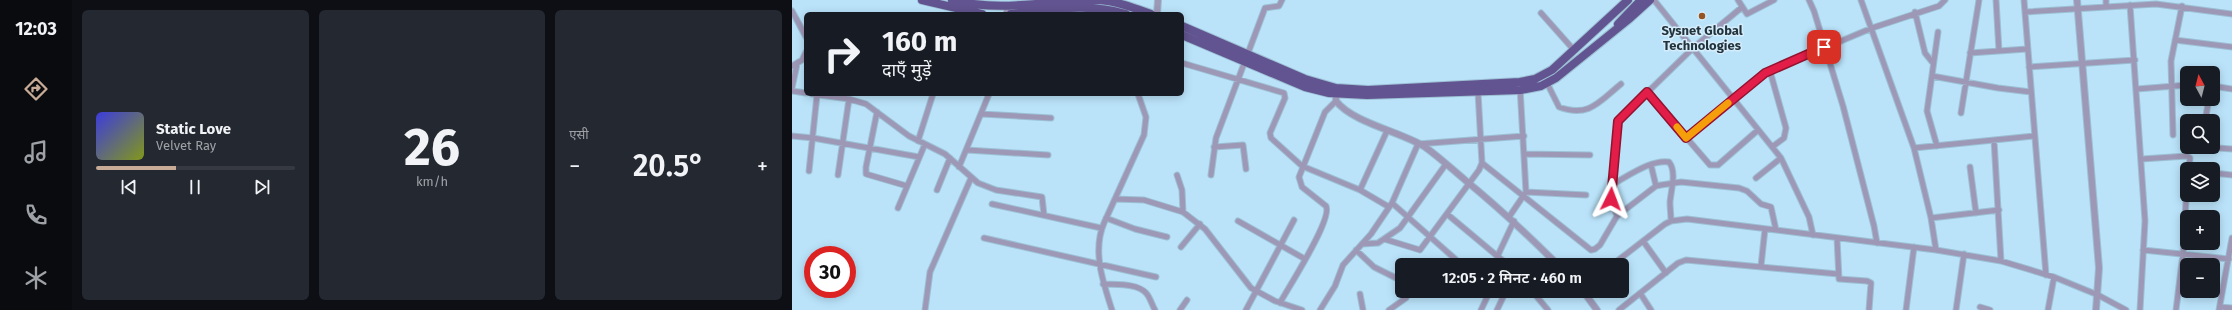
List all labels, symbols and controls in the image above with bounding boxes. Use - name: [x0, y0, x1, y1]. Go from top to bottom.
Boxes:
- marker: Sysnet Global Technologies: [1697, 11, 1707, 21]
- text: 12:03: [15, 18, 57, 40]
- place label: Sysnet Global Technologies: [1661, 23, 1743, 53]
- text: 160 m: [882, 25, 957, 58]
- icon: right: [816, 28, 868, 80]
- pin: [1807, 30, 1841, 64]
- icon: arrive: [1813, 36, 1835, 58]
- text: दाएँ मुड़ें: [882, 59, 931, 81]
- north arrow: [2180, 66, 2220, 106]
- map controls: [2180, 66, 2220, 298]
- icon: directions: [22, 75, 50, 103]
- button: search: [2180, 114, 2220, 154]
- text: 26: [404, 116, 460, 179]
- text: Static Love: [156, 120, 231, 138]
- text: एसी: [569, 127, 589, 142]
- icon: music: [22, 138, 50, 166]
- text: Velvet Ray: [156, 138, 216, 153]
- text: 20.5°: [633, 148, 704, 184]
- text: −: [569, 153, 580, 180]
- text: +: [757, 153, 768, 180]
- button: layers: [2180, 162, 2220, 202]
- text: km/h: [416, 174, 448, 189]
- icon: previous: [118, 176, 140, 198]
- icon: pause: [184, 176, 206, 198]
- icon: next: [251, 176, 273, 198]
- position arrow: [1590, 178, 1632, 220]
- icon: phone: [22, 201, 50, 229]
- button: +: [2180, 210, 2220, 250]
- speed limit sign: 30: [804, 246, 856, 298]
- button: −: [2180, 258, 2220, 298]
- icon: climate: [22, 264, 50, 292]
- text: 12:05 · 2 मिनट · 460 m: [1442, 269, 1582, 287]

